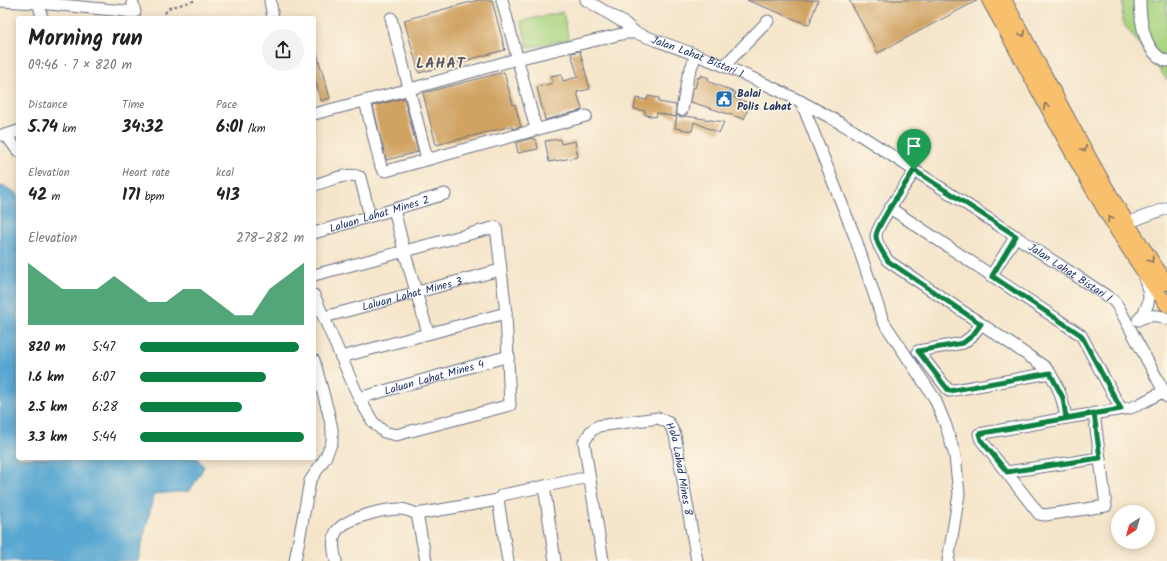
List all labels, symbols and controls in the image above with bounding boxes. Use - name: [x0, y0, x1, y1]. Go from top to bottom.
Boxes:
- text: Morning run: [28, 22, 143, 57]
- button: share: [262, 29, 304, 71]
- one-way arrow: [1018, 30, 1026, 37]
- street label: Jalan Lahat Bistari 1: [649, 31, 746, 83]
- district label: LAHAT: [416, 52, 467, 76]
- text: 09:46 · 7 × 820 m: [28, 55, 132, 76]
- place label: Balai Polis Lahat: [737, 85, 793, 116]
- public building icon: Balai Polis Lahat: [714, 89, 734, 109]
- text: Distance: [28, 96, 68, 114]
- text: Time: [122, 96, 144, 114]
- text: Pace: [216, 96, 237, 114]
- one-way arrow: [1043, 103, 1051, 110]
- text: 5.74: [28, 114, 58, 141]
- text: 34:32: [122, 114, 164, 141]
- text: 6:01: [216, 114, 243, 141]
- text: km: [58, 120, 76, 138]
- text: /km: [243, 120, 266, 138]
- pin: [897, 129, 931, 170]
- icon: arrive: [903, 135, 925, 157]
- one-way arrow: [1079, 145, 1086, 152]
- text: Elevation: [28, 164, 70, 182]
- text: Heart rate: [122, 164, 170, 182]
- text: kcal: [216, 164, 234, 182]
- text: 42: [28, 182, 47, 209]
- text: 171: [122, 182, 140, 209]
- text: 413: [216, 182, 240, 209]
- text: m: [47, 188, 60, 206]
- text: bpm: [140, 188, 165, 206]
- street label: Laluan Lahat Mines 2: [327, 191, 432, 238]
- one-way arrow: [1107, 216, 1114, 223]
- text: Elevation: [28, 228, 77, 249]
- text: 278–282 m: [236, 228, 304, 249]
- street label: Jalan Lahat Bistari 1: [1024, 239, 1116, 307]
- one-way arrow: [1147, 256, 1154, 263]
- street label: Laluan Lahat Mines 3: [360, 272, 464, 316]
- text: 820 m: [28, 337, 66, 358]
- text: 5:47: [92, 337, 115, 358]
- street label: Laluan Lahat Mines 4: [382, 355, 486, 400]
- text: 1.6 km: [28, 367, 64, 388]
- text: 6:07: [92, 367, 115, 388]
- text: 2.5 km: [28, 397, 67, 418]
- text: 6:28: [92, 397, 118, 418]
- street label: Hala Lahad Mines 8: [660, 419, 697, 517]
- text: 3.3 km: [28, 427, 67, 448]
- text: 5:44: [92, 427, 117, 448]
- north arrow: [1111, 505, 1155, 549]
- map controls: [1111, 505, 1155, 549]

